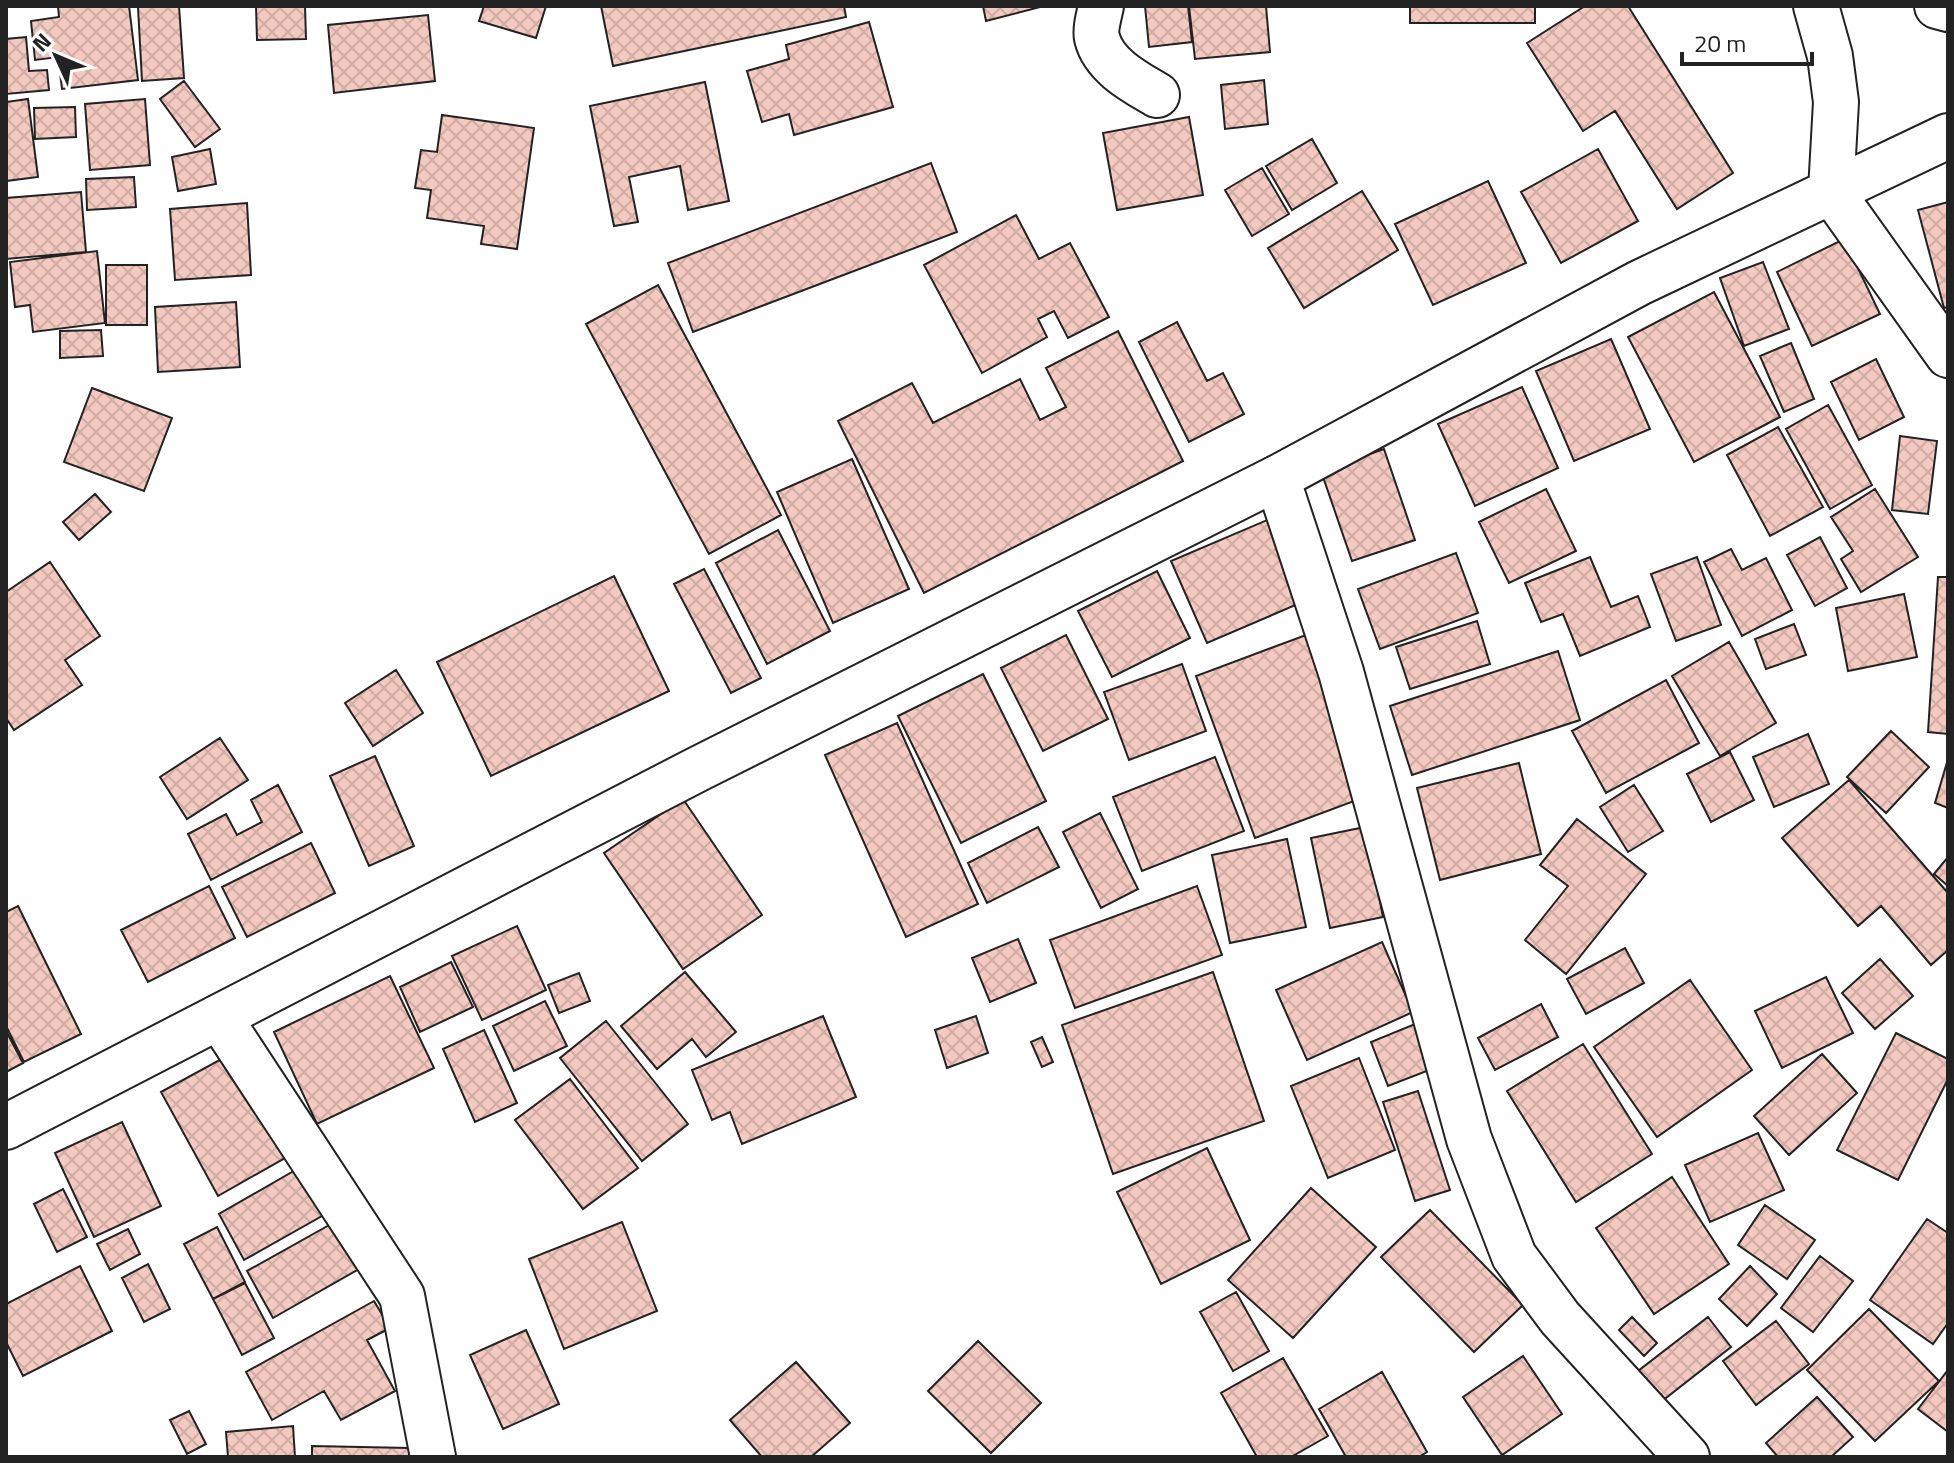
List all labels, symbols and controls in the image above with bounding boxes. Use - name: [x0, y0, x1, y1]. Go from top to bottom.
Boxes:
- north arrow: [16, 16, 96, 96]
- scale bar: [1682, 16, 1812, 66]
- text: N: [24, 25, 59, 59]
- text: 20 m: [1694, 25, 1746, 61]

